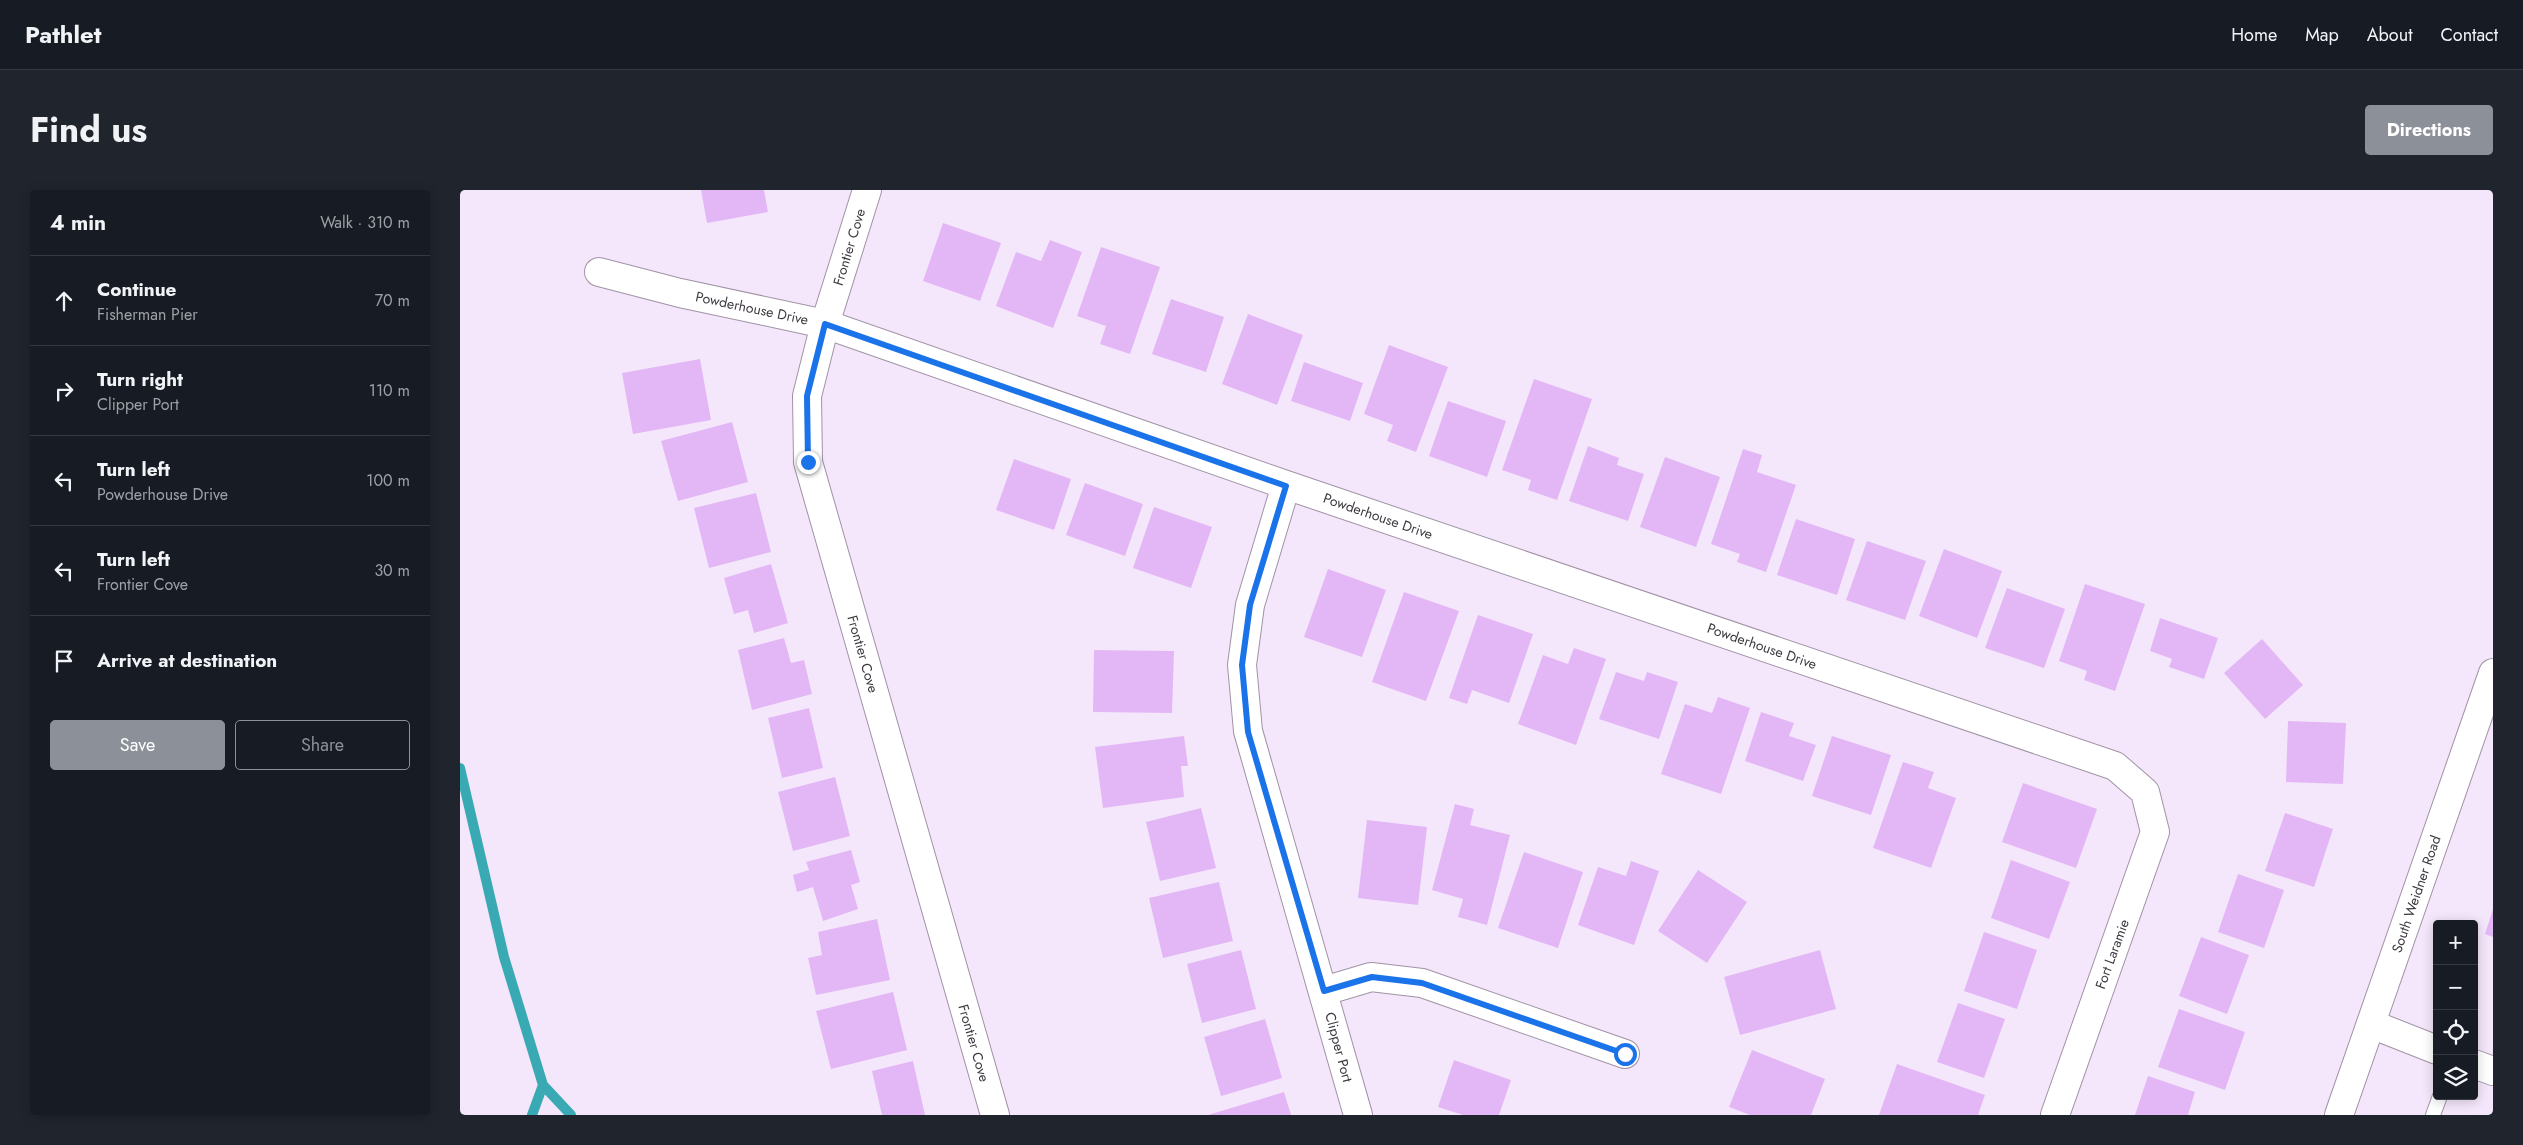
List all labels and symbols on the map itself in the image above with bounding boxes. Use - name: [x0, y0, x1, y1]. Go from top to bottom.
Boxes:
- street label: Frontier Cove: [828, 206, 870, 288]
- street label: Powderhouse Drive: [694, 286, 810, 330]
- route end: [797, 451, 820, 474]
- street label: Powderhouse Drive: [1321, 488, 1435, 544]
- street label: Frontier Cove: [842, 613, 884, 695]
- street label: Powderhouse Drive: [1705, 618, 1819, 674]
- street label: South Weidner Road: [2387, 833, 2445, 955]
- street label: Fort Laramie: [2090, 916, 2134, 992]
- street label: Frontier Cove: [953, 1002, 995, 1084]
- street label: Clipper Port: [1320, 1010, 1358, 1085]
- route start: [1614, 1043, 1637, 1066]

